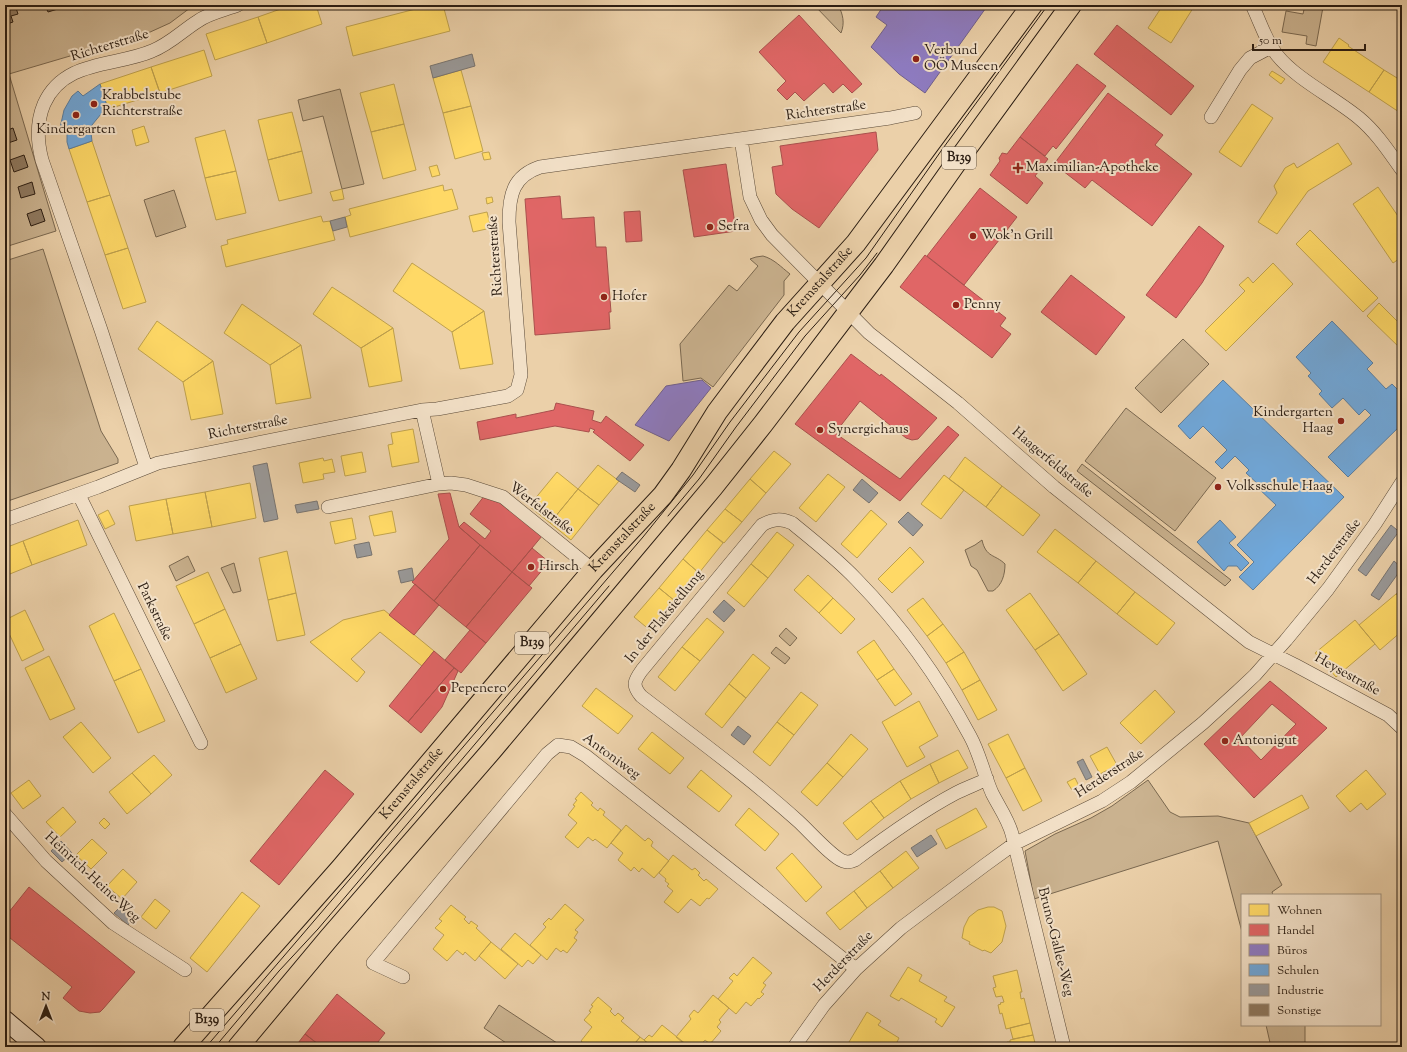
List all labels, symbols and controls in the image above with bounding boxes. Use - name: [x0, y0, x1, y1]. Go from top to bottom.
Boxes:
- street label: Richterstraße: [68, 25, 152, 67]
- scale bar: [1253, 26, 1365, 52]
- text: 50 m: [1258, 32, 1282, 50]
- place label: Verbund OÖ Museen: [924, 41, 998, 77]
- marker: Verbund OÖ Museen: [911, 54, 921, 64]
- place label: Krabbelstube Richterstraße: [102, 86, 183, 122]
- street label: Richterstraße: [785, 95, 867, 127]
- marker: Krabbelstube Richterstraße: [89, 99, 99, 109]
- marker: Kindergarten: [71, 110, 81, 120]
- place label: Kindergarten: [36, 120, 116, 140]
- road number: B139: [942, 147, 976, 169]
- place label: Maximilian-Apotheke: [1026, 158, 1159, 178]
- marker: Maximilian-Apotheke: [1013, 163, 1023, 173]
- street label: Richterstraße: [483, 215, 509, 297]
- place label: Sefra: [718, 217, 750, 237]
- marker: Sefra: [705, 222, 715, 232]
- place label: Wok'n Grill: [981, 226, 1053, 246]
- marker: Wok'n Grill: [968, 231, 978, 241]
- street label: Kremstalstraße: [783, 242, 858, 322]
- place label: Hofer: [612, 287, 648, 307]
- marker: Hofer: [599, 292, 609, 302]
- place label: Penny: [964, 295, 1001, 315]
- marker: Penny: [951, 300, 961, 310]
- place label: Kindergarten Haag: [1253, 403, 1333, 439]
- street label: Richterstraße: [206, 410, 290, 446]
- marker: Kindergarten Haag: [1336, 416, 1346, 426]
- place label: Synergiehaus: [828, 420, 908, 440]
- street label: Haagerfeldstraße: [1007, 423, 1097, 503]
- marker: Synergiehaus: [815, 425, 825, 435]
- place label: Volksschule Haag: [1226, 477, 1333, 497]
- street label: Werfelstraße: [504, 478, 578, 540]
- marker: Volksschule Haag: [1213, 482, 1223, 492]
- street label: Kremstalstraße: [585, 498, 661, 578]
- street label: Herderstraße: [1303, 515, 1367, 589]
- place label: Hirsch: [539, 557, 579, 577]
- marker: Hirsch: [526, 562, 536, 572]
- street label: In der Flaksiedlung: [621, 566, 709, 668]
- street label: Parkstraße: [131, 579, 177, 645]
- road number: B139: [515, 632, 549, 654]
- street label: Heysestraße: [1311, 649, 1383, 701]
- place label: Pepenero: [451, 679, 507, 699]
- marker: Pepenero: [438, 684, 448, 694]
- street label: Antoniweg: [578, 729, 644, 785]
- place label: Antonigut: [1233, 731, 1297, 751]
- marker: Antonigut: [1220, 736, 1230, 746]
- street label: Kremstalstraße: [376, 743, 449, 825]
- street label: Herderstraße: [1072, 744, 1148, 804]
- street label: Heinrich-Heine-Weg: [40, 828, 145, 928]
- street label: Bruno-Gallee-Weg: [1032, 885, 1078, 999]
- legend: [1241, 894, 1381, 1026]
- text: Wohnen: [1277, 902, 1322, 920]
- text: Handel: [1277, 922, 1315, 940]
- street label: Herderstraße: [810, 927, 878, 997]
- text: Büros: [1277, 942, 1308, 960]
- text: Schulen: [1277, 962, 1319, 980]
- text: Industrie: [1277, 982, 1324, 1000]
- north arrow: [26, 986, 66, 1026]
- text: N: [41, 989, 51, 1005]
- text: Sonstige: [1277, 1002, 1322, 1020]
- road number: B139: [190, 1009, 224, 1031]

